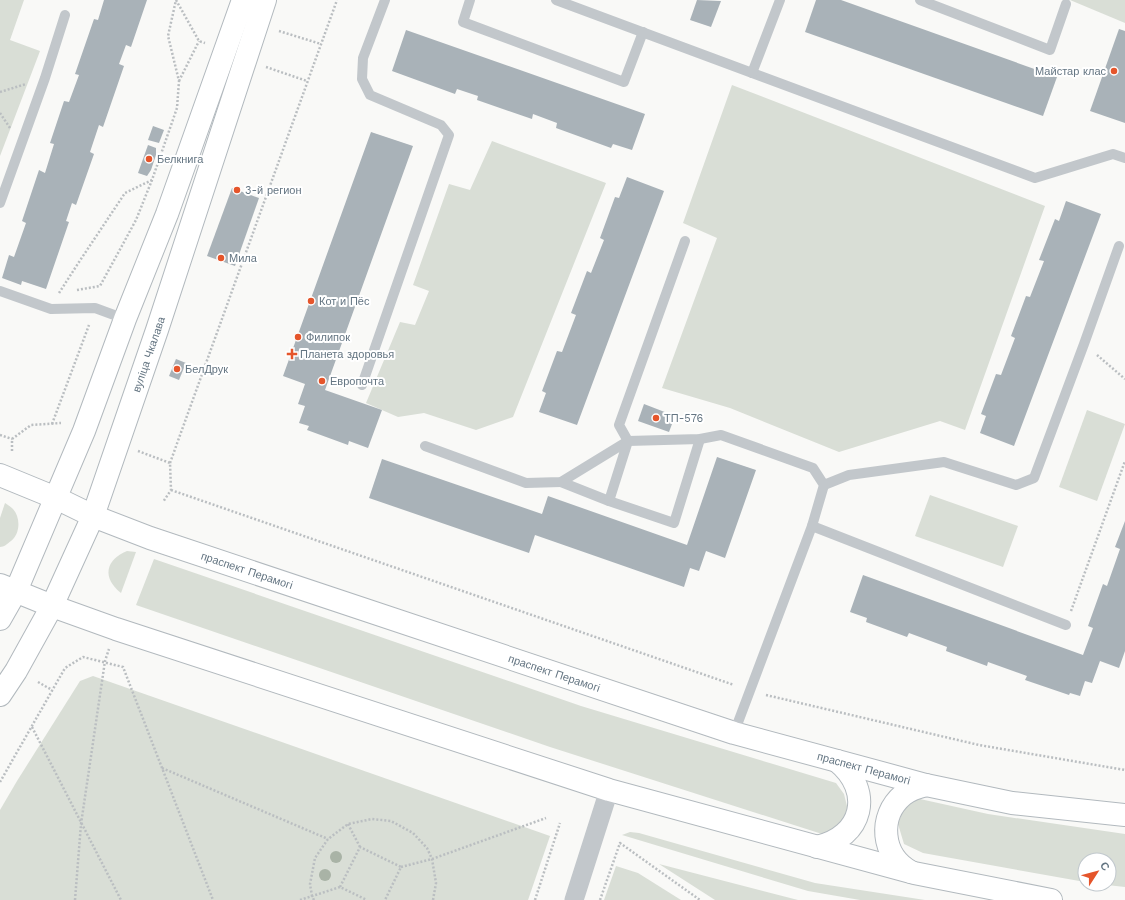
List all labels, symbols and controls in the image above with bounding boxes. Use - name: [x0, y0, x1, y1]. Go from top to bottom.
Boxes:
- place label: Майстар клас: [1035, 65, 1107, 78]
- marker: Майстар клас: [1109, 66, 1119, 76]
- place label: Белкнига: [157, 153, 204, 166]
- marker: Белкнига: [144, 154, 154, 164]
- place label: 3-й регион: [245, 184, 302, 197]
- marker: 3-й регион: [232, 185, 242, 195]
- place label: Мила: [229, 252, 258, 265]
- marker: Мила: [216, 253, 226, 263]
- place label: Кот и Пёс: [319, 295, 370, 308]
- marker: Кот и Пёс: [306, 296, 316, 306]
- street label: вуліца Чкалава: [130, 314, 168, 394]
- place label: Филипок: [306, 331, 350, 344]
- marker: Филипок: [293, 332, 303, 342]
- place label: Планета здоровья: [300, 348, 394, 361]
- marker: Планета здоровья: [287, 349, 297, 359]
- place label: БелДрук: [185, 363, 228, 376]
- marker: БелДрук: [172, 364, 182, 374]
- place label: Европочта: [330, 375, 385, 388]
- marker: Европочта: [317, 376, 327, 386]
- place label: ТП-576: [664, 412, 704, 425]
- marker: ТП-576: [651, 413, 661, 423]
- street label: праспект Перамогі: [199, 549, 294, 592]
- street label: праспект Перамогі: [507, 652, 602, 695]
- street label: праспект Перамогі: [816, 750, 912, 787]
- north arrow: [1077, 852, 1117, 892]
- text: С: [1097, 859, 1112, 873]

